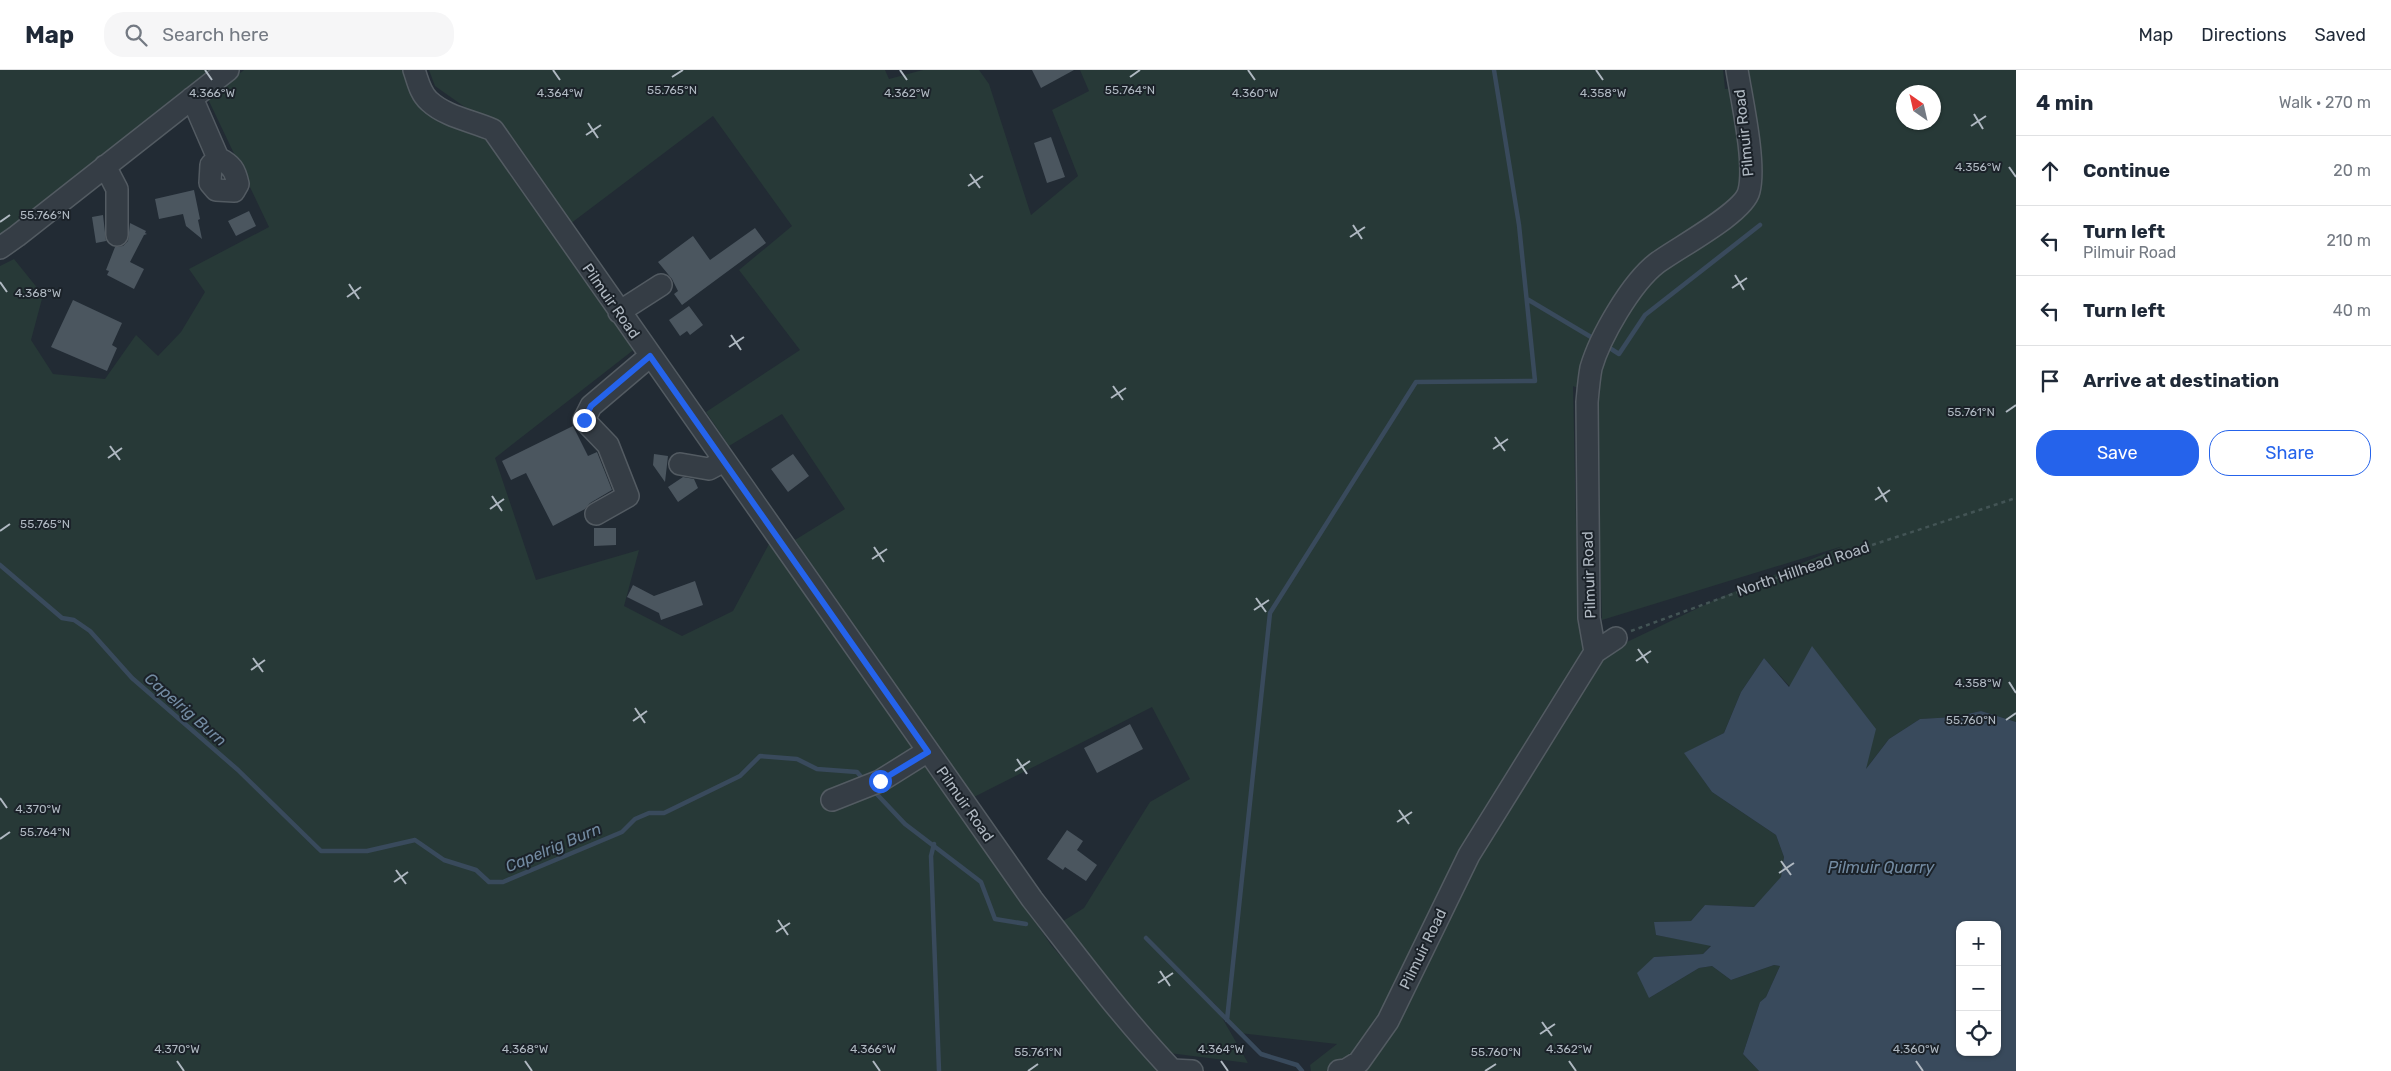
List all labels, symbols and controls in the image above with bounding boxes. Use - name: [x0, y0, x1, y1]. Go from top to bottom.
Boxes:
- search box: [104, 12, 454, 57]
- text: Map: [25, 21, 74, 49]
- icon: search: [122, 21, 150, 49]
- text: Search here: [162, 23, 269, 46]
- text: Map: [2138, 24, 2173, 46]
- text: Directions: [2201, 24, 2287, 46]
- text: Saved: [2315, 24, 2366, 46]
- text: 55.765°N: [647, 83, 697, 97]
- text: 55.764°N: [1105, 83, 1155, 97]
- north arrow: [1896, 85, 1941, 130]
- text: 4.366°W: [189, 86, 236, 100]
- text: 4.364°W: [537, 86, 584, 100]
- text: 4.362°W: [884, 86, 930, 100]
- text: 4.360°W: [1232, 86, 1279, 100]
- text: 4.358°W: [1580, 86, 1627, 100]
- street label: Pilmuir Road: [1730, 89, 1758, 177]
- text: 4 min: [2036, 90, 2094, 115]
- text: Walk · 270 m: [2279, 93, 2371, 112]
- icon: ahead: [2036, 157, 2064, 185]
- text: Continue: [2083, 159, 2170, 182]
- text: 4.356°W: [1955, 160, 2001, 174]
- text: 20 m: [2333, 161, 2371, 180]
- text: 55.766°N: [20, 208, 70, 222]
- text: Turn left: [2083, 220, 2165, 243]
- icon: left: [2036, 227, 2064, 255]
- text: 210 m: [2326, 231, 2371, 250]
- text: Pilmuir Road: [2083, 243, 2176, 262]
- street label: Pilmuir Road: [579, 260, 643, 342]
- text: 4.368°W: [15, 286, 62, 300]
- icon: left: [2036, 297, 2064, 325]
- text: Turn left: [2083, 299, 2165, 322]
- text: 40 m: [2333, 301, 2371, 320]
- icon: arrive: [2036, 367, 2064, 395]
- text: Arrive at destination: [2083, 369, 2279, 392]
- text: 55.761°N: [1947, 405, 1995, 419]
- route end: [573, 409, 596, 432]
- button: Save: [2036, 430, 2199, 476]
- button: Share: [2209, 430, 2371, 476]
- text: 55.765°N: [20, 517, 70, 531]
- street label: Pilmuir Road: [1578, 531, 1600, 619]
- street label: North Hillhead Road: [1734, 538, 1872, 600]
- water label: Capelrig Burn: [141, 669, 230, 750]
- text: 4.358°W: [1955, 676, 2002, 690]
- text: 55.760°N: [1946, 713, 1996, 727]
- street label: Pilmuir Road: [933, 763, 997, 845]
- route start: [869, 770, 892, 793]
- text: 4.370°W: [15, 802, 61, 816]
- water label: Capelrig Burn: [503, 819, 604, 876]
- text: 55.764°N: [20, 825, 70, 839]
- water label: Pilmuir Quarry: [1828, 858, 1935, 877]
- street label: Pilmuir Road: [1396, 906, 1450, 992]
- map controls: [1956, 921, 2001, 1056]
- button: +: [1956, 921, 2001, 966]
- button: −: [1956, 966, 2001, 1011]
- button: locate: [1956, 1011, 2001, 1056]
- text: 4.370°W: [154, 1042, 200, 1056]
- text: 4.368°W: [502, 1042, 549, 1056]
- text: 4.366°W: [850, 1042, 897, 1056]
- text: 4.364°W: [1198, 1042, 1245, 1056]
- text: 4.362°W: [1546, 1042, 1592, 1056]
- text: 4.360°W: [1893, 1042, 1940, 1056]
- text: 55.761°N: [1014, 1045, 1062, 1059]
- text: 55.760°N: [1471, 1045, 1521, 1059]

